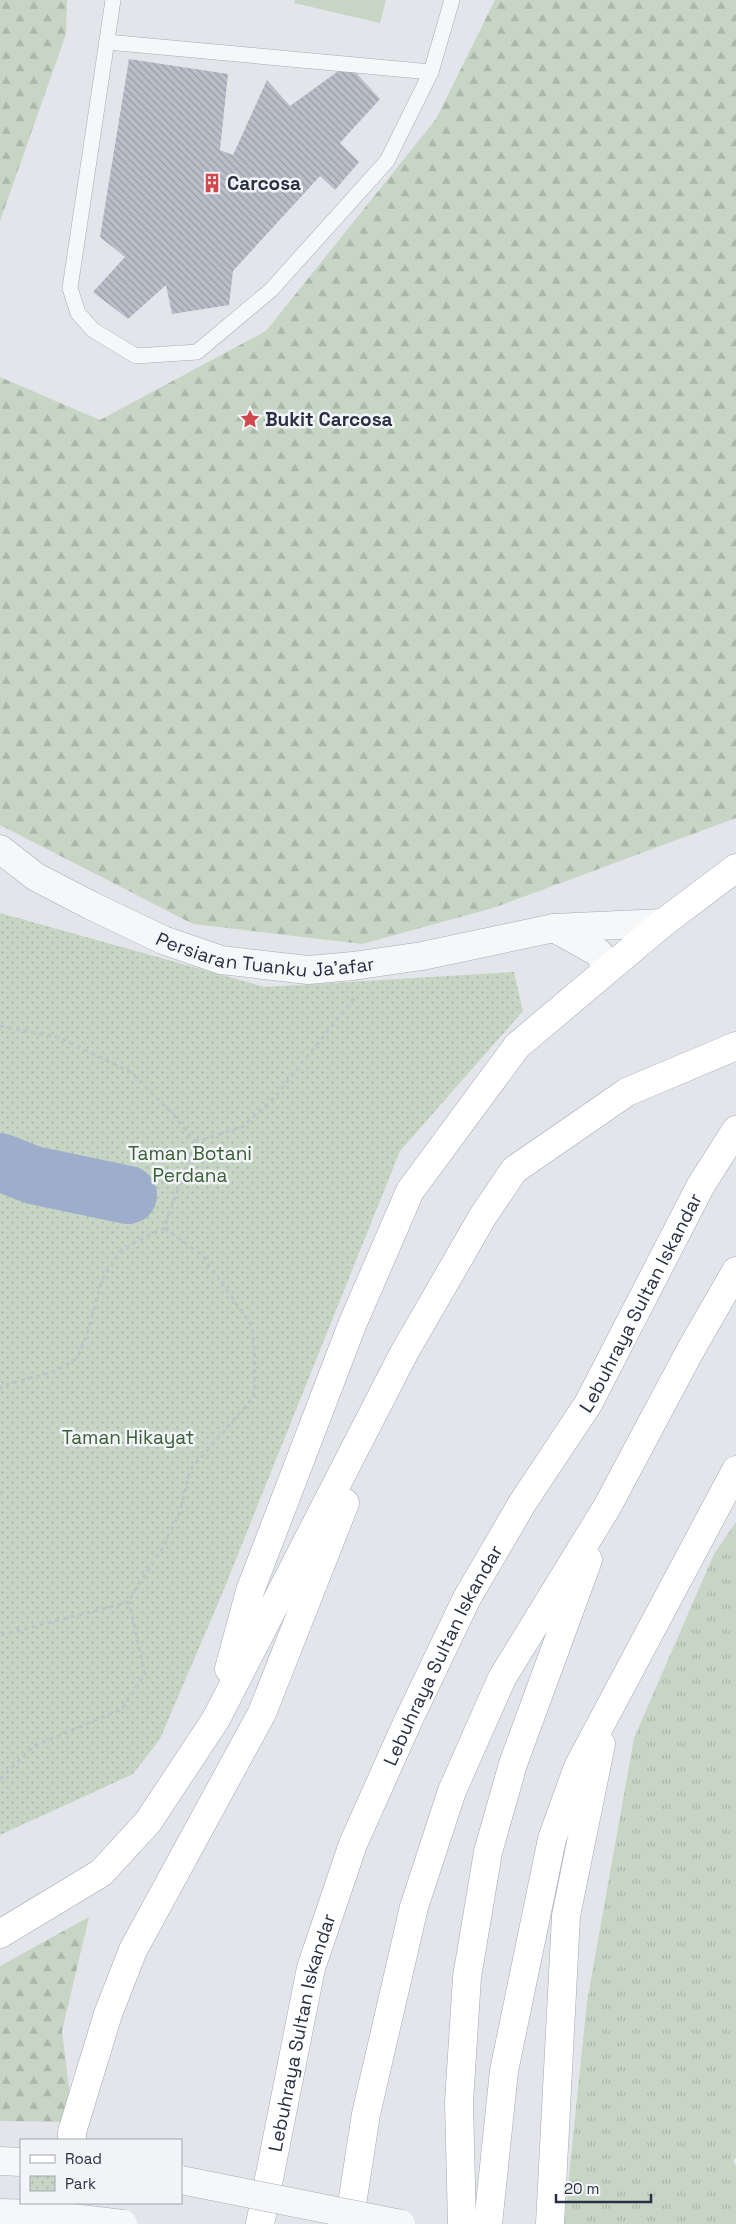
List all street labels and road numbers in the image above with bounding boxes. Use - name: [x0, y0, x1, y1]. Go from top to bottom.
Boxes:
- street label: Persiaran Tuanku Ja'afar: [152, 926, 376, 983]
- street label: Lebuhraya Sultan Iskandar: [573, 1188, 707, 1417]
- street label: Lebuhraya Sultan Iskandar: [377, 1540, 508, 1770]
- street label: Lebuhraya Sultan Iskandar: [262, 1910, 341, 2154]

